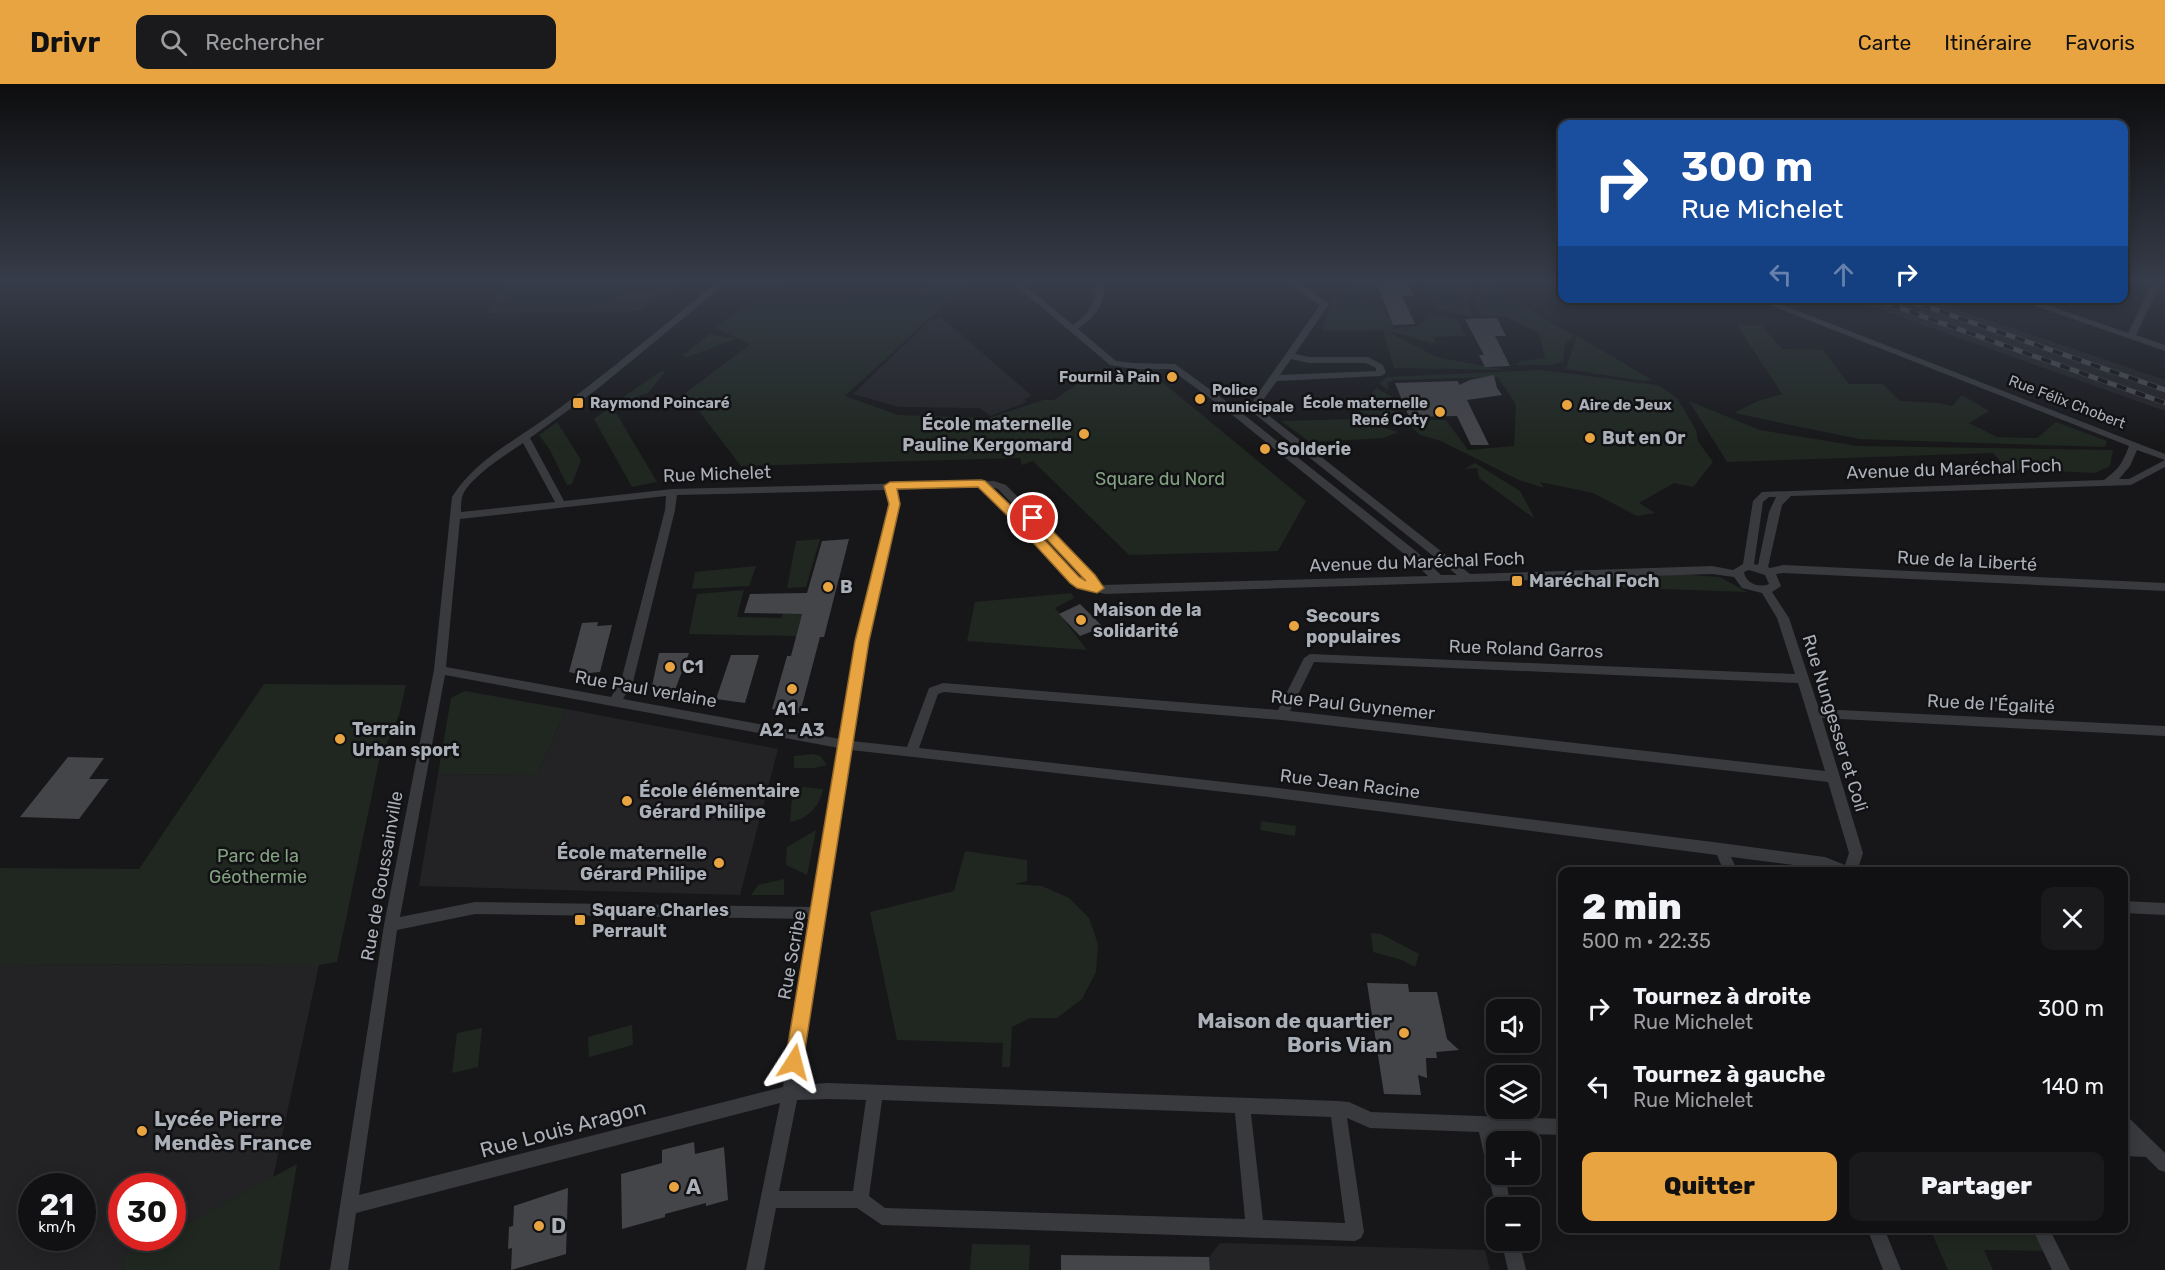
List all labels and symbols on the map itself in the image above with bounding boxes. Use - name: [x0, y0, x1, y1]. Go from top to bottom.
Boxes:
- place label: Fournil à Pain: [1059, 368, 1160, 386]
- marker: Fournil à Pain: [1165, 370, 1179, 384]
- street label: Rue Félix Chobert: [2006, 371, 2128, 433]
- place label: Police municipale: [1212, 381, 1294, 416]
- marker: Police municipale: [1193, 392, 1207, 406]
- place label: Raymond Poincaré: [590, 394, 730, 412]
- place label: École maternelle René Coty: [1303, 394, 1428, 429]
- marker: Raymond Poincaré: [571, 396, 585, 410]
- place label: Aire de Jeux: [1579, 396, 1672, 414]
- marker: Aire de Jeux: [1560, 398, 1574, 412]
- marker: École maternelle René Coty: [1433, 405, 1447, 419]
- place label: École maternelle Pauline Kergomard: [902, 413, 1072, 456]
- marker: École maternelle Pauline Kergomard: [1077, 427, 1091, 441]
- place label: But en Or: [1602, 427, 1686, 449]
- marker: But en Or: [1583, 431, 1597, 445]
- place label: Solderie: [1277, 438, 1351, 460]
- marker: Solderie: [1258, 442, 1272, 456]
- street label: Avenue du Maréchal Foch: [1846, 454, 2062, 484]
- street label: Rue Michelet: [663, 461, 771, 487]
- park label: Square du Nord: [1095, 468, 1225, 490]
- pin: [1007, 492, 1058, 543]
- street label: Rue de la Liberté: [1896, 546, 2038, 576]
- street label: Avenue du Maréchal Foch: [1309, 547, 1525, 577]
- place label: Maréchal Foch: [1529, 570, 1660, 592]
- marker: Maréchal Foch: [1510, 574, 1524, 588]
- place label: B: [840, 576, 853, 598]
- marker: B: [821, 580, 835, 594]
- place label: Maison de la solidarité: [1093, 599, 1202, 642]
- place label: Secours populaires: [1306, 605, 1401, 648]
- marker: Maison de la solidarité: [1074, 613, 1088, 627]
- marker: Secours populaires: [1287, 619, 1301, 633]
- street label: Rue Nungesser et Coli: [1798, 632, 1872, 814]
- street label: Rue Roland Garros: [1448, 635, 1604, 663]
- place label: C1: [682, 656, 704, 678]
- marker: C1: [663, 660, 677, 674]
- street label: Rue Paul verlaine: [573, 666, 719, 712]
- marker: A1 - A2 - A3: [785, 682, 799, 696]
- street label: Rue Paul Guynemer: [1270, 685, 1436, 725]
- street label: Rue de l'Égalité: [1927, 690, 2055, 718]
- place label: A1 - A2 - A3: [759, 698, 825, 741]
- place label: Terrain Urban sport: [352, 718, 460, 761]
- marker: Terrain Urban sport: [333, 732, 347, 746]
- street label: Rue Jean Racine: [1279, 764, 1421, 804]
- place label: École élémentaire Gérard Philipe: [639, 780, 800, 823]
- street label: Rue de Goussainville: [356, 789, 408, 963]
- marker: École élémentaire Gérard Philipe: [620, 794, 634, 808]
- place label: École maternelle Gérard Philipe: [557, 842, 707, 885]
- park label: Parc de la Géothermie: [209, 845, 307, 888]
- marker: École maternelle Gérard Philipe: [712, 856, 726, 870]
- place label: Square Charles Perrault: [592, 899, 729, 942]
- street label: Rue Scribe: [773, 909, 811, 1001]
- marker: Square Charles Perrault: [573, 913, 587, 927]
- place label: Maison de quartier Boris Vian: [1197, 1008, 1392, 1057]
- marker: Maison de quartier Boris Vian: [1397, 1026, 1411, 1040]
- position arrow: [762, 1030, 826, 1094]
- street label: Rue Louis Aragon: [477, 1094, 649, 1163]
- place label: Lycée Pierre Mendès France: [154, 1106, 312, 1155]
- marker: Lycée Pierre Mendès France: [135, 1124, 149, 1138]
- speed limit sign: 30: [108, 1173, 186, 1251]
- place label: A: [686, 1174, 701, 1199]
- marker: A: [667, 1180, 681, 1194]
- place label: D: [551, 1213, 566, 1238]
- marker: D: [532, 1219, 546, 1233]

